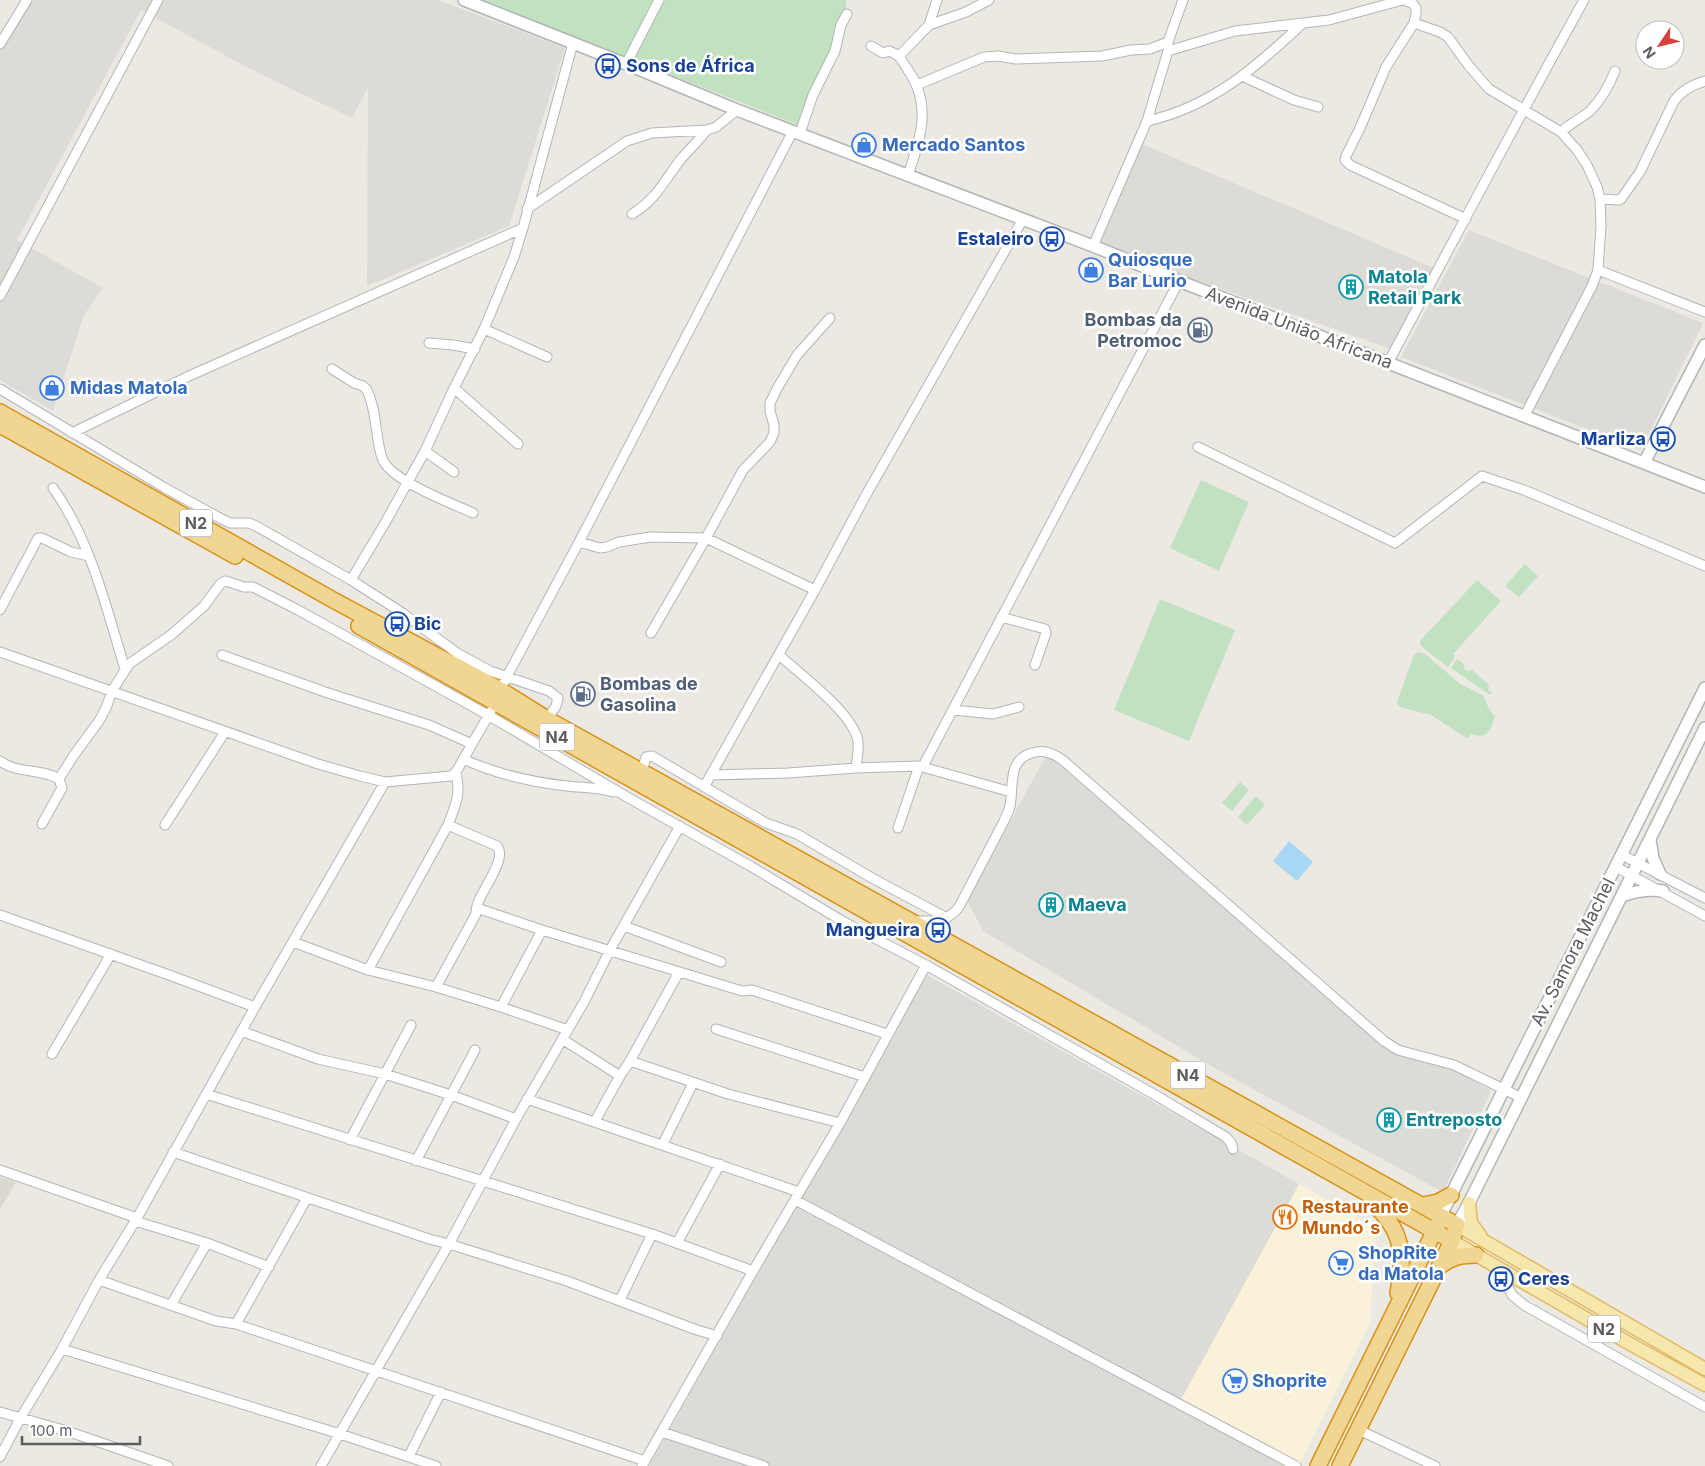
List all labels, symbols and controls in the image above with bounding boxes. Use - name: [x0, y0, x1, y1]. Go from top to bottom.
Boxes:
- north arrow: [1635, 20, 1685, 70]
- text: N: [1639, 43, 1659, 62]
- bus stop icon: Sons de África: [595, 53, 621, 79]
- place label: Sons de África: [626, 55, 755, 76]
- shop icon: Mercado Santos: [851, 132, 877, 158]
- place label: Mercado Santos: [882, 134, 1025, 155]
- bus stop icon: Estaleiro: [1039, 226, 1065, 252]
- place label: Estaleiro: [957, 228, 1034, 249]
- place label: Quiosque Bar Lurio: [1108, 249, 1193, 291]
- shop icon: Quiosque Bar Lurio: [1078, 257, 1104, 283]
- place label: Matola Retail Park: [1368, 266, 1462, 308]
- building icon: Matola Retail Park: [1338, 274, 1364, 300]
- street label: Avenida União Africana: [1203, 282, 1396, 373]
- place label: Bombas da Petromoc: [1085, 309, 1182, 351]
- fuel station icon: Bombas da Petromoc: [1187, 317, 1213, 343]
- shop icon: Midas Matola: [39, 375, 65, 401]
- place label: Midas Matola: [70, 377, 188, 398]
- bus stop icon: Marliza: [1650, 426, 1676, 452]
- place label: Marliza: [1581, 428, 1646, 449]
- road number: N2: [180, 509, 212, 536]
- bus stop icon: Bic: [384, 611, 410, 637]
- place label: Bic: [414, 613, 441, 634]
- place label: Bombas de Gasolina: [600, 673, 698, 715]
- fuel station icon: Bombas de Gasolina: [570, 681, 596, 707]
- road number: N4: [540, 724, 574, 750]
- street label: Av. Samora Machel: [1526, 874, 1619, 1029]
- building icon: Maeva: [1038, 892, 1064, 918]
- place label: Maeva: [1068, 894, 1127, 915]
- bus stop icon: Mangueira: [925, 917, 951, 943]
- place label: Mangueira: [826, 919, 920, 940]
- road number: N4: [1170, 1062, 1206, 1088]
- building icon: Entreposto: [1376, 1107, 1402, 1133]
- place label: Entreposto: [1406, 1109, 1502, 1130]
- place label: Restaurante Mundo´s: [1302, 1196, 1409, 1238]
- restaurant icon: Restaurante Mundo´s: [1272, 1204, 1298, 1230]
- place label: ShopRite da Matola: [1358, 1242, 1444, 1284]
- supermarket icon: ShopRite da Matola: [1328, 1250, 1354, 1276]
- bus stop icon: Ceres: [1488, 1266, 1514, 1292]
- place label: Ceres: [1518, 1268, 1570, 1289]
- road number: N2: [1588, 1316, 1620, 1342]
- supermarket icon: Shoprite: [1222, 1368, 1248, 1394]
- place label: Shoprite: [1252, 1370, 1327, 1391]
- scale bar: [22, 1414, 140, 1446]
- text: 100 m: [30, 1421, 72, 1440]

